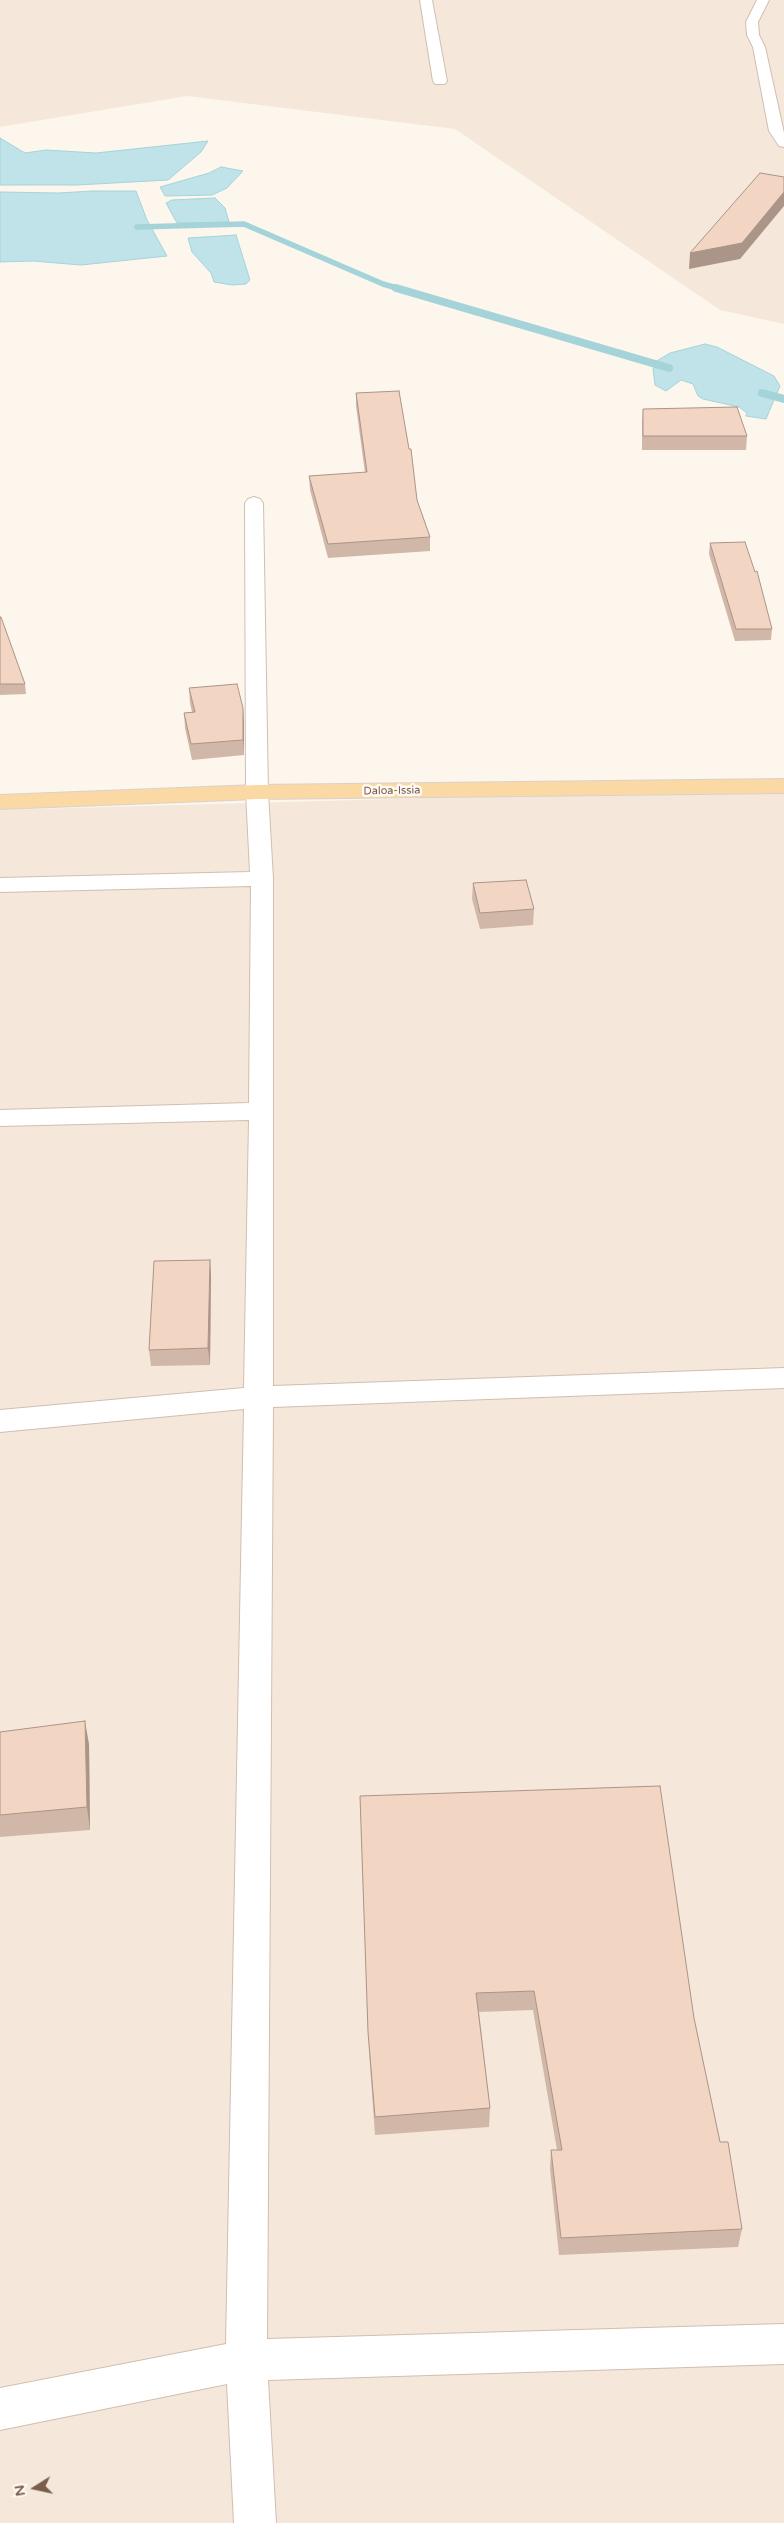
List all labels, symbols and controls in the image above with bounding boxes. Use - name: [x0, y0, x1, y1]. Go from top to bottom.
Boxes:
- street label: Daloa-Issia: [363, 784, 421, 798]
- north arrow: [10, 2463, 60, 2513]
- text: N: [10, 2484, 29, 2498]

